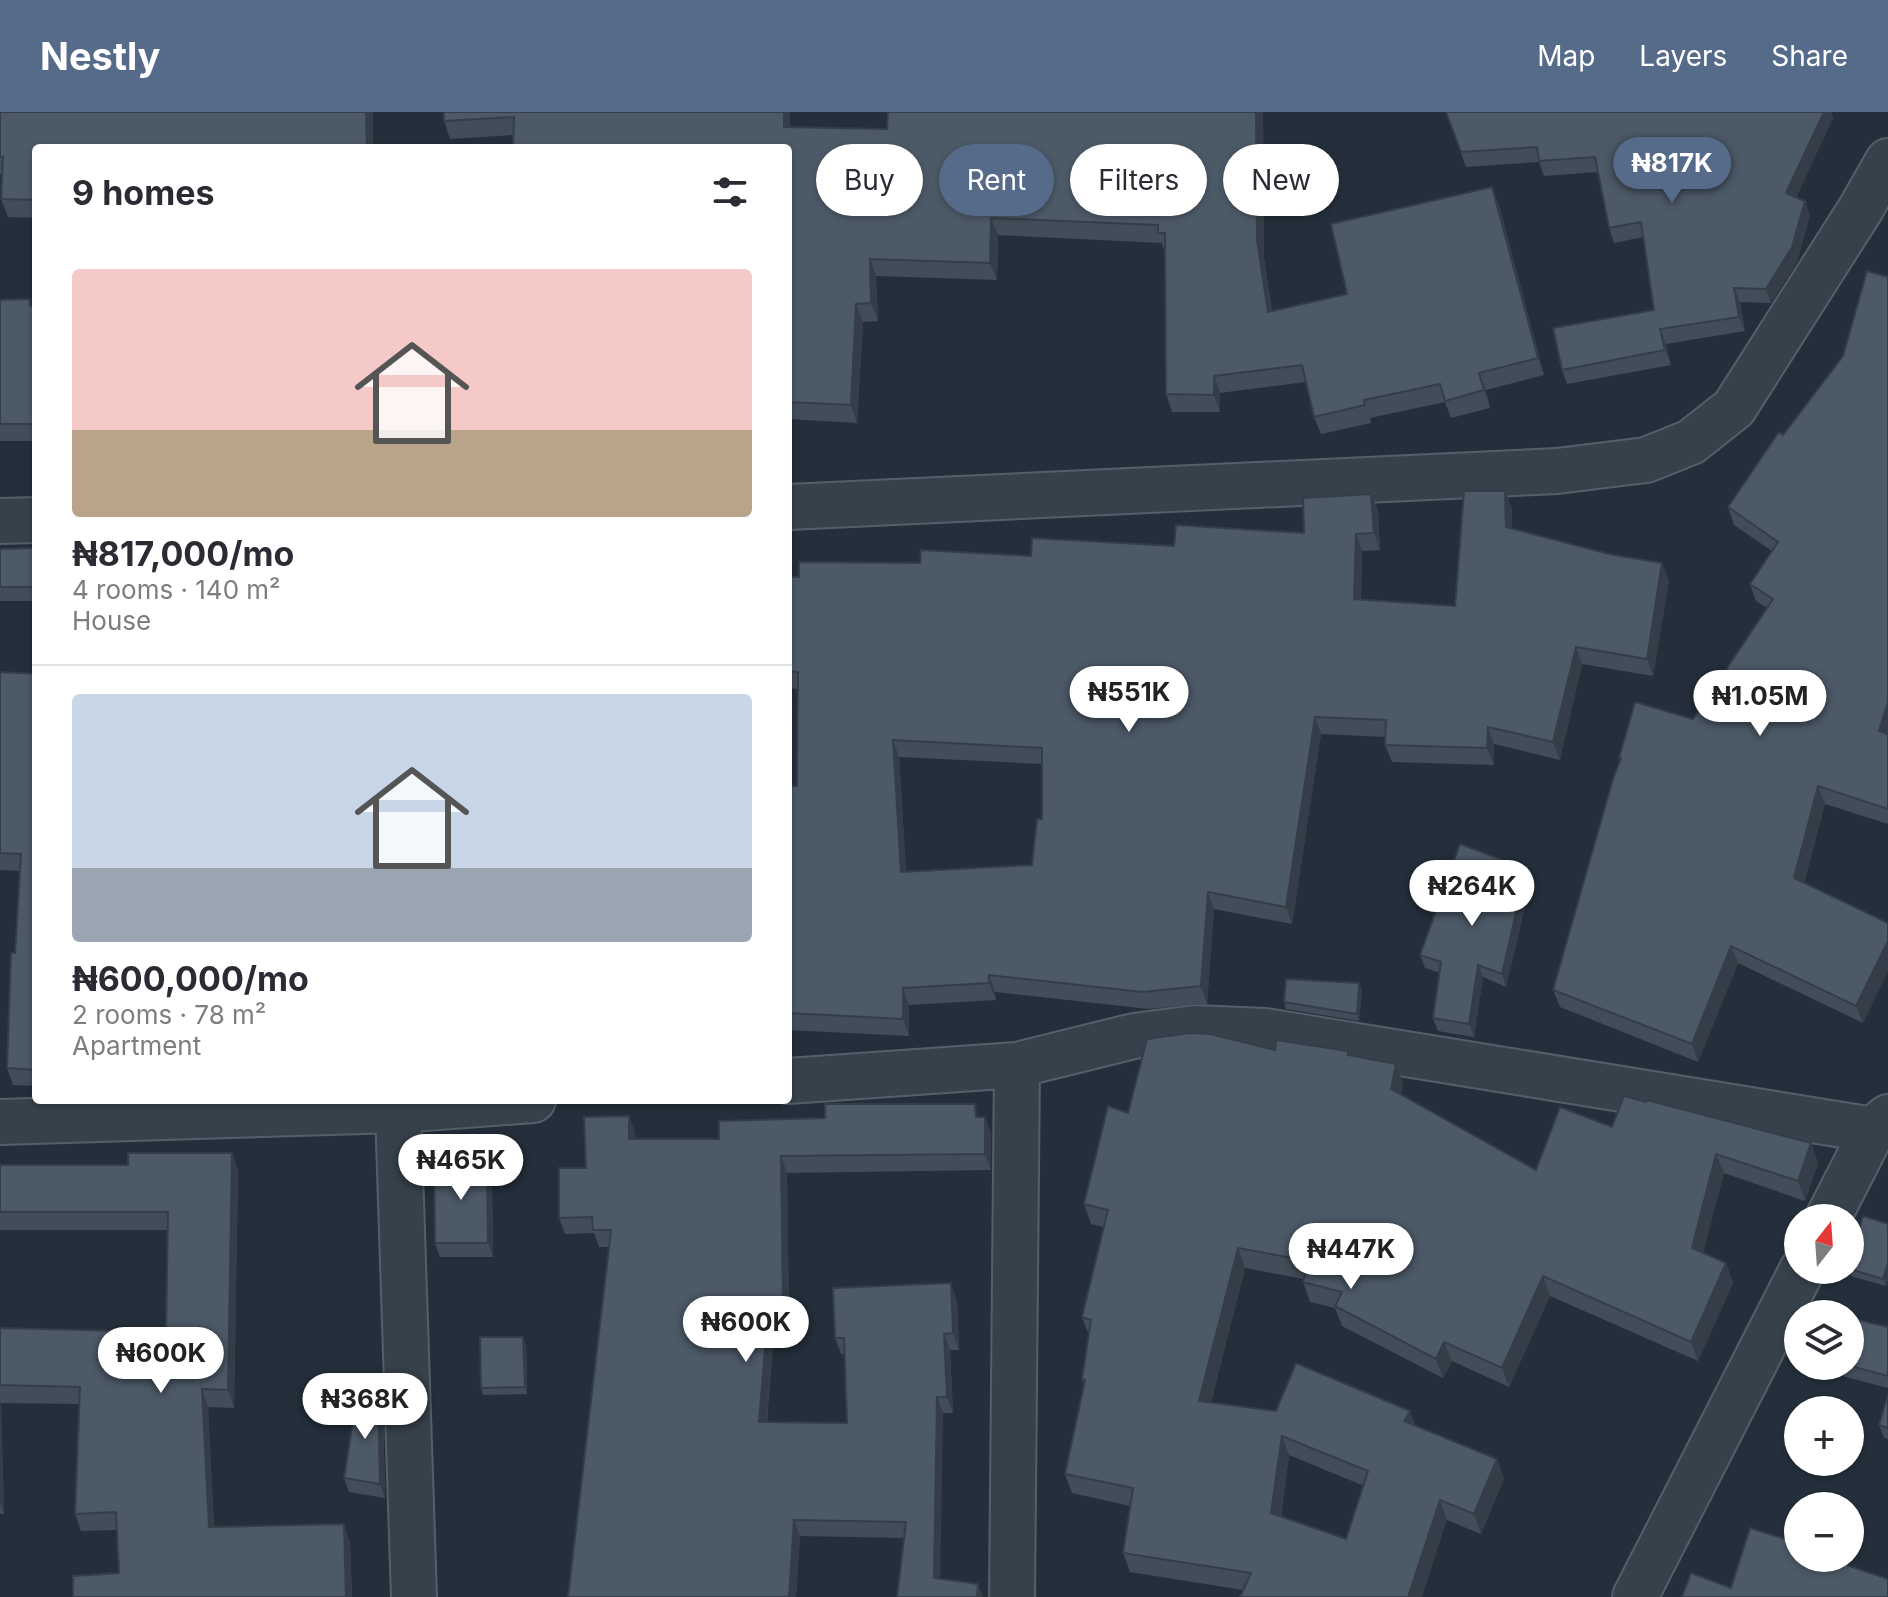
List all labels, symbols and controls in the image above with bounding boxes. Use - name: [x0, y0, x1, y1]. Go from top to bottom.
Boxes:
- text: Nestly: [40, 33, 160, 79]
- text: Map: [1537, 39, 1595, 73]
- text: Layers: [1639, 39, 1727, 73]
- text: Share: [1771, 39, 1848, 73]
- pin: ₦817K: [1616, 137, 1728, 205]
- chip: Buy: [816, 144, 923, 216]
- chip: Rent: [939, 144, 1054, 216]
- chip: Filters: [1070, 144, 1207, 216]
- chip: New: [1223, 144, 1339, 216]
- text: ₦817K: [1631, 147, 1713, 178]
- icon: filters: [708, 170, 752, 214]
- text: 9 homes: [72, 172, 214, 213]
- icon: home: [340, 321, 484, 465]
- text: ₦817,000/mo: [72, 533, 294, 574]
- text: 4 rooms · 140 m²: [72, 574, 281, 605]
- text: House: [72, 605, 151, 636]
- pin: ₦551K: [1073, 666, 1185, 734]
- pin: ₦1.05M: [1695, 670, 1825, 738]
- text: ₦551K: [1088, 676, 1170, 707]
- text: ₦1.05M: [1711, 680, 1809, 711]
- icon: home: [340, 746, 484, 890]
- pin: ₦264K: [1416, 860, 1528, 928]
- text: ₦264K: [1427, 870, 1517, 901]
- text: ₦600,000/mo: [72, 958, 309, 999]
- text: 2 rooms · 78 m²: [72, 999, 266, 1030]
- text: Apartment: [72, 1030, 201, 1061]
- pin: ₦465K: [405, 1134, 517, 1202]
- text: ₦465K: [416, 1144, 506, 1175]
- north arrow: [1784, 1204, 1864, 1284]
- map controls: [1784, 1204, 1864, 1572]
- pin: ₦447K: [1295, 1223, 1407, 1291]
- text: ₦447K: [1307, 1233, 1395, 1264]
- pin: ₦600K: [690, 1296, 802, 1364]
- button: layers: [1784, 1300, 1864, 1380]
- text: ₦600K: [701, 1306, 791, 1337]
- pin: ₦600K: [105, 1327, 217, 1395]
- text: ₦600K: [116, 1337, 206, 1368]
- pin: ₦368K: [309, 1373, 421, 1441]
- text: ₦368K: [321, 1383, 409, 1414]
- button: +: [1784, 1396, 1864, 1476]
- button: −: [1784, 1492, 1864, 1572]

